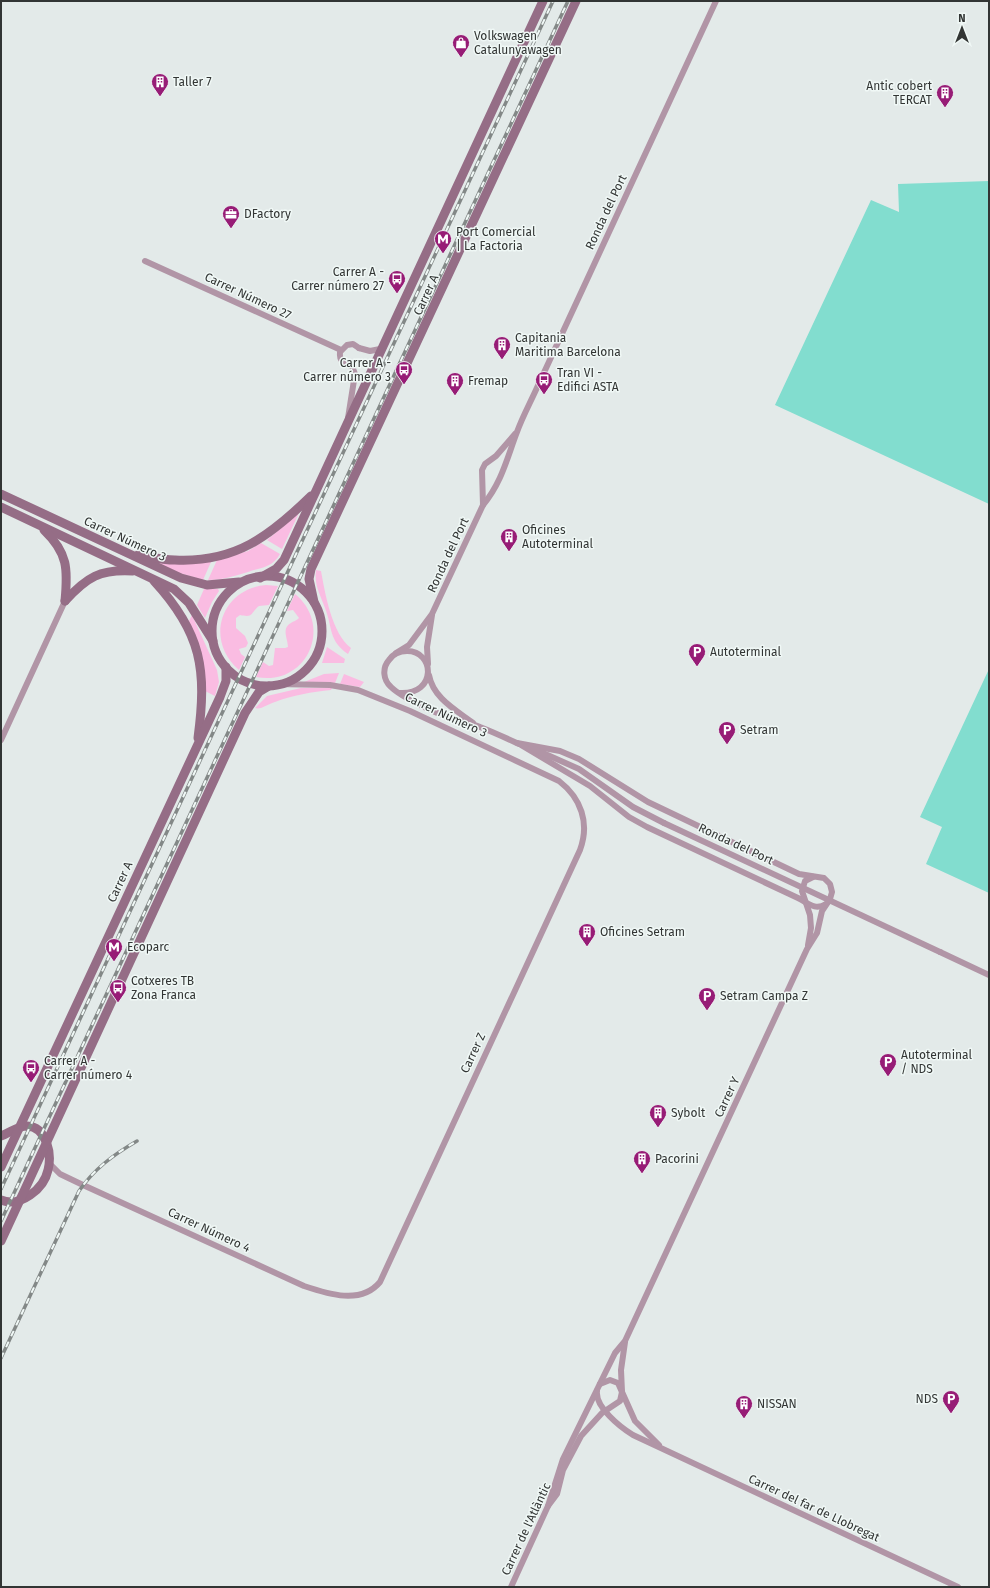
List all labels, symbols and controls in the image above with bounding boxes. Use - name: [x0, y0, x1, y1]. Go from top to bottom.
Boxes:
- north arrow: [942, 8, 982, 48]
- text: N: [958, 12, 966, 25]
- place label: Volkswagen Catalunyawagen: [474, 29, 562, 57]
- shop icon: Volkswagen Catalunyawagen: [451, 33, 471, 58]
- building icon: Taller 7: [150, 72, 170, 97]
- place label: Taller 7: [173, 75, 212, 89]
- place label: Antic cobert TERCAT: [866, 79, 933, 107]
- building icon: Antic cobert TERCAT: [935, 83, 955, 108]
- street label: Ronda del Port: [583, 172, 630, 252]
- office icon: DFactory: [221, 204, 241, 229]
- place label: DFactory: [244, 207, 291, 221]
- place label: Port Comercial | La Factoria: [456, 225, 536, 253]
- metro station icon: Port Comercial | La Factoria: [433, 229, 453, 254]
- place label: Carrer A - Carrer número 27: [291, 265, 384, 293]
- bus stop icon: Carrer A - Carrer número 27: [387, 269, 407, 294]
- street label: Carrer Número 27: [202, 270, 294, 322]
- street label: Carrer A: [411, 272, 442, 318]
- place label: Capitania Maritima Barcelona: [515, 331, 621, 359]
- building icon: Capitania Maritima Barcelona: [492, 335, 512, 360]
- place label: Carrer A - Carrer número 3: [303, 356, 391, 384]
- bus stop icon: Carrer A - Carrer número 3: [394, 360, 414, 385]
- place label: Tran VI - Edifici ASTA: [557, 366, 619, 394]
- bus stop icon: Tran VI - Edifici ASTA: [534, 370, 554, 395]
- building icon: Fremap: [445, 371, 465, 396]
- place label: Fremap: [468, 374, 508, 388]
- street label: Carrer Número 3: [82, 514, 168, 564]
- street label: Ronda del Port: [425, 515, 472, 595]
- place label: Oficines Autoterminal: [522, 523, 593, 551]
- building icon: Oficines Autoterminal: [499, 527, 519, 552]
- parking icon: Autoterminal: [687, 642, 707, 667]
- place label: Autoterminal: [710, 645, 781, 659]
- street label: Carrer Número 3: [403, 690, 489, 740]
- parking icon: Setram: [717, 720, 737, 745]
- place label: Setram: [740, 723, 778, 737]
- street label: Ronda del Port: [696, 821, 776, 868]
- street label: Carrer A: [105, 859, 136, 905]
- building icon: Oficines Setram: [577, 922, 597, 947]
- place label: Oficines Setram: [600, 925, 685, 939]
- metro station icon: Ecoparc: [104, 937, 124, 962]
- place label: Ecoparc: [127, 940, 169, 954]
- place label: Cotxeres TB Zona Franca: [131, 974, 196, 1002]
- bus stop icon: Cotxeres TB Zona Franca: [108, 978, 128, 1003]
- parking icon: Setram Campa Z: [697, 986, 717, 1011]
- place label: Setram Campa Z: [720, 989, 808, 1003]
- street label: Carrer Z: [458, 1031, 488, 1075]
- place label: Autoterminal / NDS: [901, 1048, 972, 1076]
- parking icon: Autoterminal / NDS: [878, 1052, 898, 1077]
- place label: Carrer A - Carrer número 4: [44, 1054, 133, 1082]
- bus stop icon: Carrer A - Carrer número 4: [21, 1058, 41, 1083]
- street label: Carrer Y: [712, 1074, 743, 1119]
- building icon: Sybolt: [648, 1103, 668, 1128]
- place label: Sybolt: [671, 1106, 706, 1120]
- building icon: Pacorini: [632, 1149, 652, 1174]
- place label: Pacorini: [655, 1152, 699, 1166]
- street label: Carrer Número 4: [166, 1205, 253, 1255]
- parking icon: NDS: [941, 1389, 961, 1414]
- place label: NDS: [916, 1392, 938, 1406]
- building icon: NISSAN: [734, 1394, 754, 1419]
- place label: NISSAN: [757, 1397, 797, 1411]
- street label: Carrer del far de Llobregat: [746, 1471, 882, 1545]
- street label: Carrer de l'Atlàntic: [498, 1480, 554, 1577]

